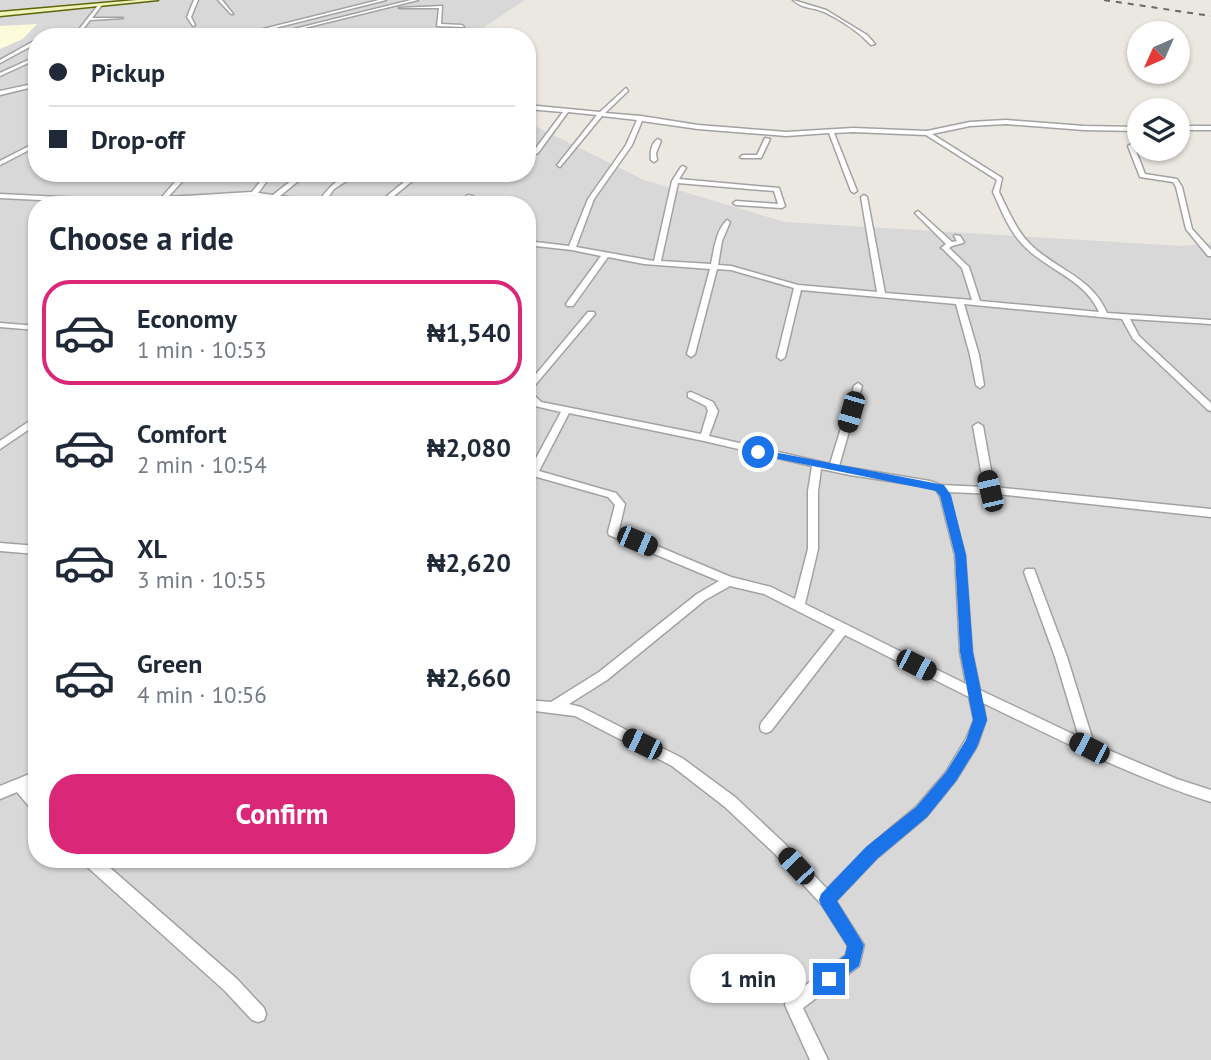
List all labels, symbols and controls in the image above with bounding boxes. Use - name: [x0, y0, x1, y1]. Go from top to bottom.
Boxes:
- north arrow: [1127, 21, 1190, 84]
- map controls: [1127, 21, 1190, 161]
- text: Pickup: [91, 56, 165, 89]
- button: layers: [1127, 98, 1190, 161]
- text: Drop-off: [91, 123, 185, 156]
- text: Choose a ride: [49, 217, 234, 259]
- icon: car: [53, 301, 116, 364]
- text: Economy: [137, 302, 237, 335]
- text: ₦1,540: [427, 316, 511, 349]
- text: 1 min · 10:53: [137, 335, 267, 364]
- car: [836, 389, 867, 435]
- icon: car: [53, 416, 116, 479]
- text: Comfort: [137, 417, 227, 450]
- text: ₦2,080: [427, 431, 511, 464]
- route start: [742, 436, 774, 468]
- text: 2 min · 10:54: [137, 450, 267, 479]
- car: [976, 468, 1005, 514]
- car: [614, 523, 661, 559]
- icon: car: [53, 531, 116, 594]
- text: XL: [137, 532, 167, 565]
- text: ₦2,620: [427, 546, 511, 579]
- text: 3 min · 10:55: [137, 565, 267, 594]
- icon: car: [53, 646, 116, 709]
- car: [893, 646, 940, 684]
- text: Green: [137, 647, 202, 680]
- text: ₦2,660: [427, 661, 511, 694]
- text: 4 min · 10:56: [137, 680, 267, 709]
- car: [619, 725, 666, 763]
- car: [1066, 729, 1113, 767]
- button: Confirm: [49, 774, 515, 854]
- car: [774, 843, 819, 889]
- callout: 1 min: [689, 954, 804, 1004]
- route end: [813, 963, 845, 995]
- text: 1 min: [720, 964, 776, 993]

